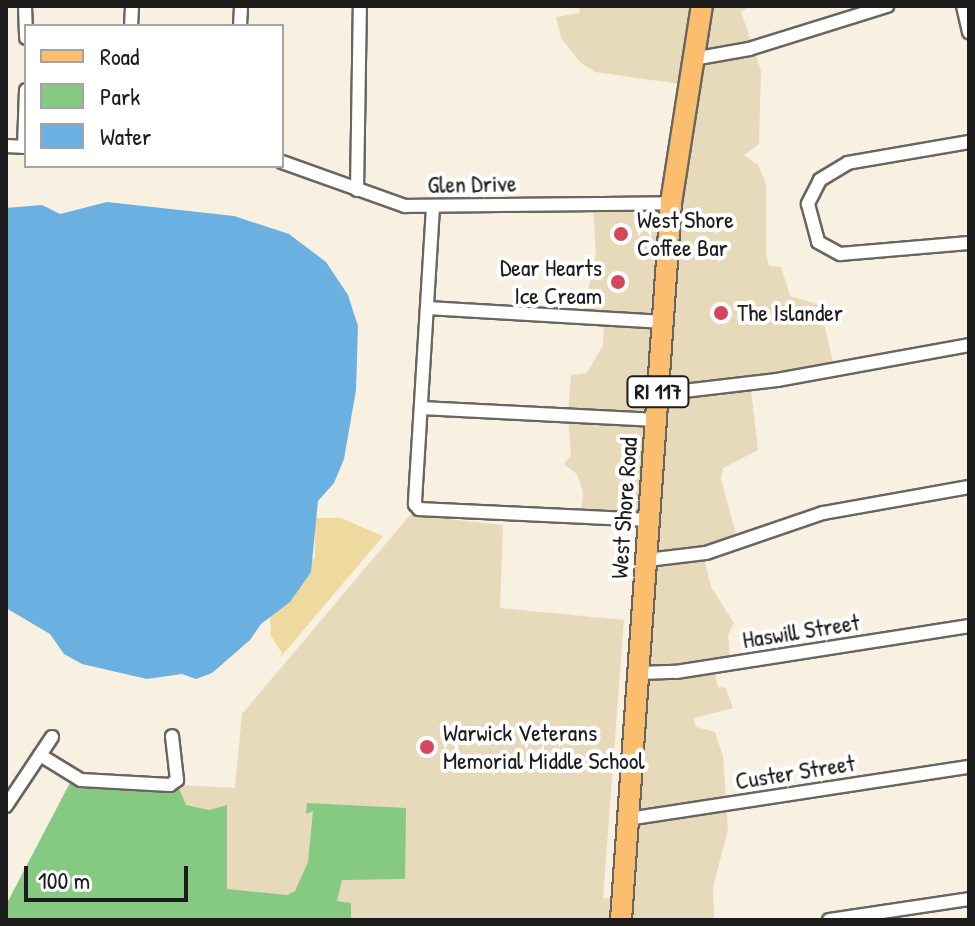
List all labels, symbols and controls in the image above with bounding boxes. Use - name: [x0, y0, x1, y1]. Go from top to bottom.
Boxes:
- legend: [24, 24, 284, 168]
- text: Road: [100, 40, 139, 72]
- text: Park: [100, 80, 140, 112]
- text: Water: [100, 120, 151, 152]
- street label: Glen Drive: [427, 169, 517, 199]
- place label: West Shore Coffee Bar: [637, 206, 734, 262]
- marker: West Shore Coffee Bar: [612, 225, 630, 243]
- place label: Dear Hearts Ice Cream: [500, 254, 602, 310]
- marker: Dear Hearts Ice Cream: [609, 273, 627, 291]
- place label: The Islander: [737, 299, 843, 327]
- marker: The Islander: [712, 304, 730, 322]
- road number: RI 117: [626, 374, 690, 410]
- street label: West Shore Road: [605, 436, 643, 580]
- street label: Haswill Street: [740, 608, 862, 654]
- place label: Warwick Veterans Memorial Middle School: [443, 719, 645, 775]
- marker: Warwick Veterans Memorial Middle School: [418, 738, 436, 756]
- street label: Custer Street: [733, 748, 857, 796]
- scale bar: [28, 850, 192, 900]
- text: 100 m: [38, 864, 90, 896]

